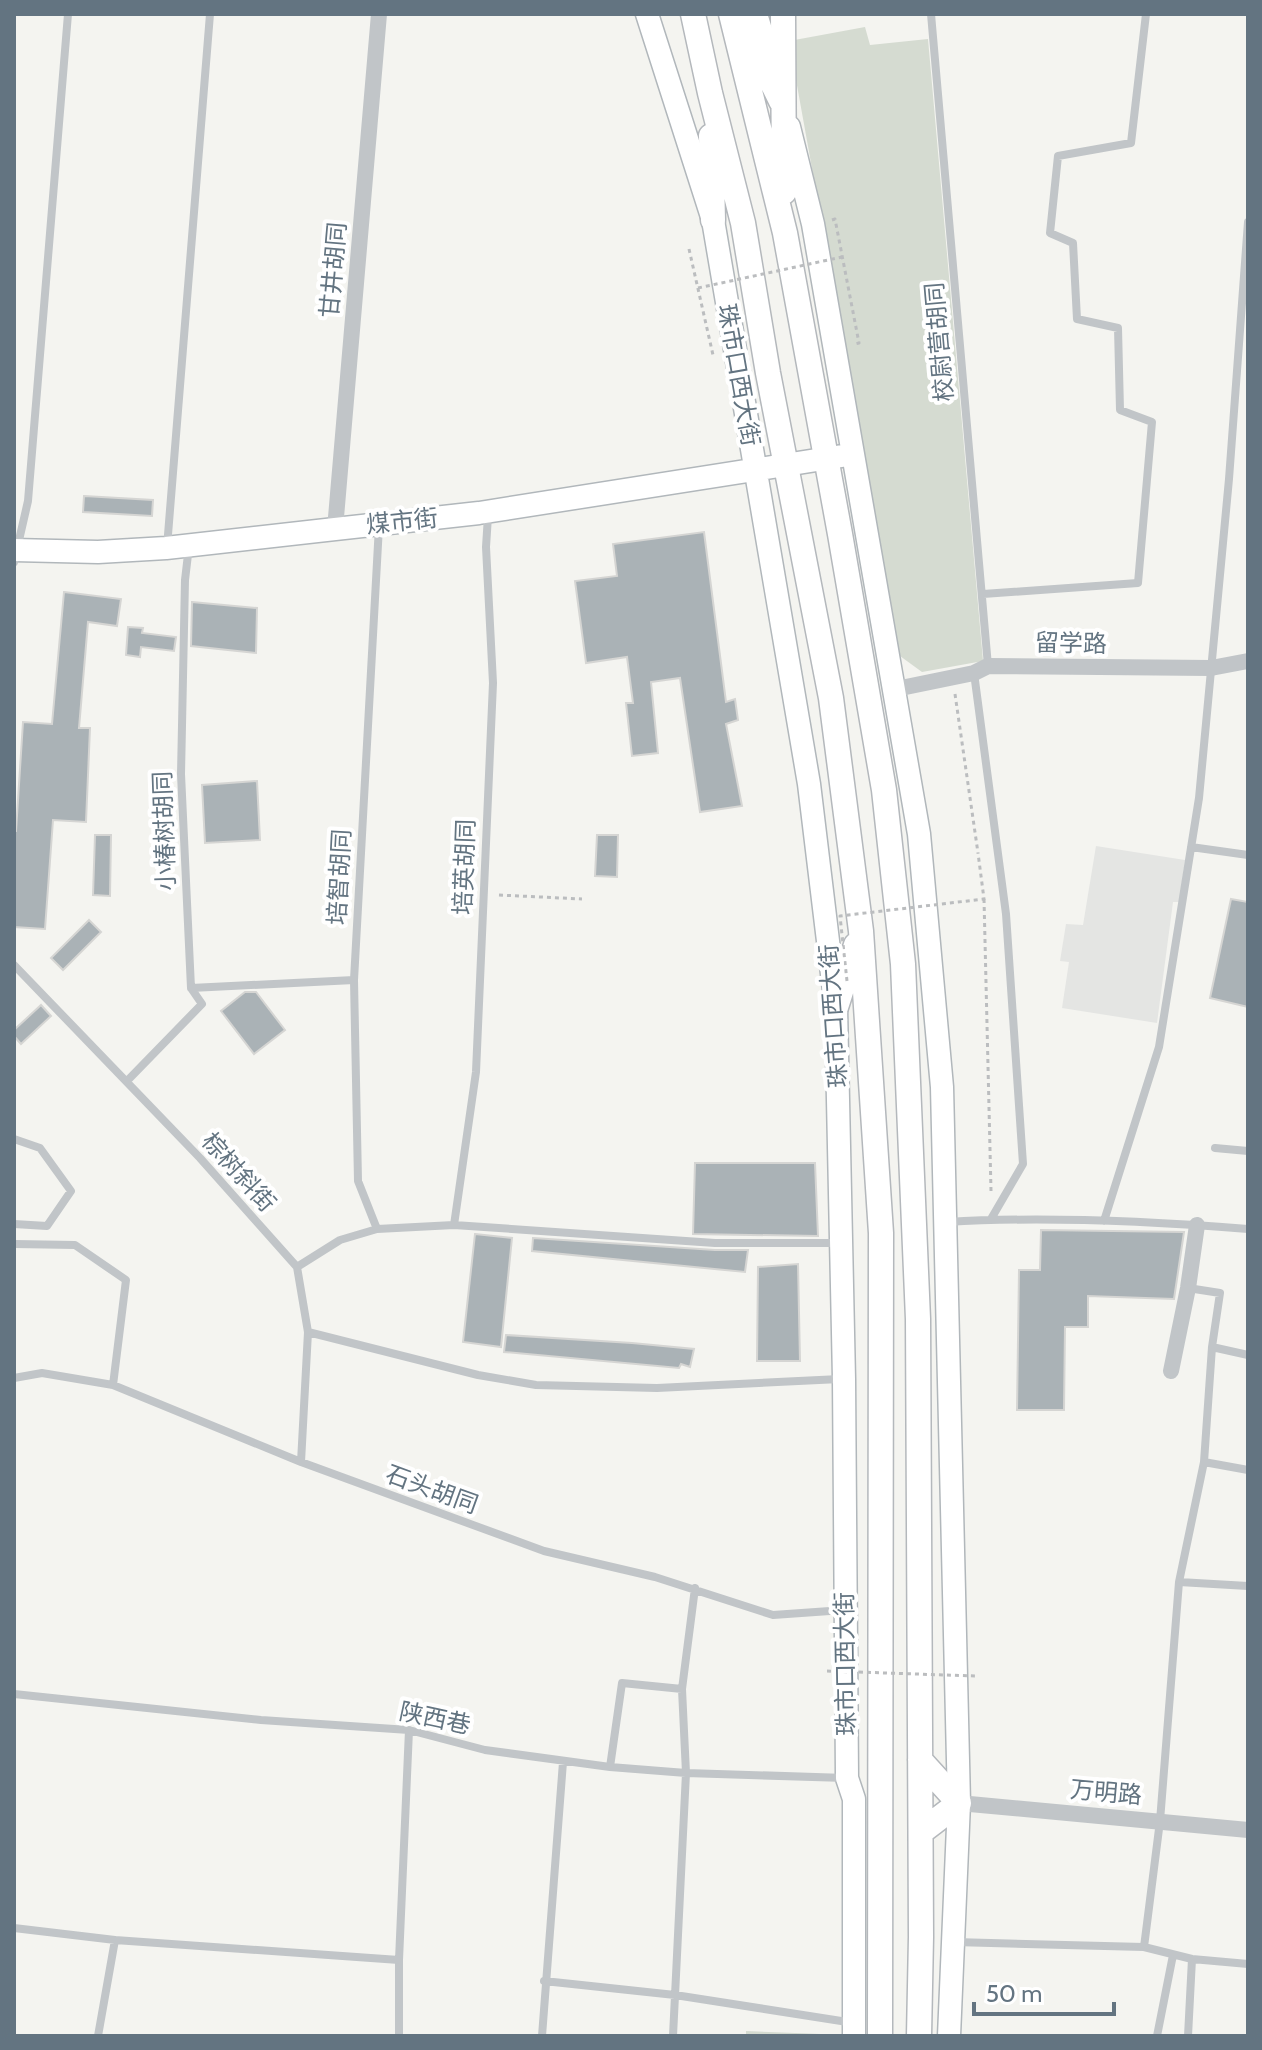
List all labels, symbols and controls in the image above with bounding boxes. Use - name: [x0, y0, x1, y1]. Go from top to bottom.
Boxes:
- street label: 甘井胡同: [314, 221, 352, 319]
- street label: 校尉营胡同: [919, 281, 959, 403]
- street label: 珠市口西大街: [712, 302, 766, 448]
- street label: 煤市街: [365, 503, 439, 539]
- street label: 留学路: [1035, 628, 1107, 658]
- street label: 小椿树胡同: [147, 771, 181, 891]
- street label: 培英胡同: [448, 819, 480, 915]
- street label: 培智胡同: [322, 828, 356, 926]
- street label: 珠市口西大街: [814, 943, 852, 1089]
- street label: 棕树斜街: [196, 1127, 282, 1217]
- street label: 石头胡同: [382, 1459, 482, 1519]
- street label: 珠市口西大街: [829, 1592, 861, 1736]
- street label: 陕西巷: [397, 1696, 473, 1740]
- street label: 万明路: [1069, 1774, 1143, 1810]
- scale bar: [974, 1966, 1114, 2016]
- text: 50 m: [986, 1979, 1042, 2008]

